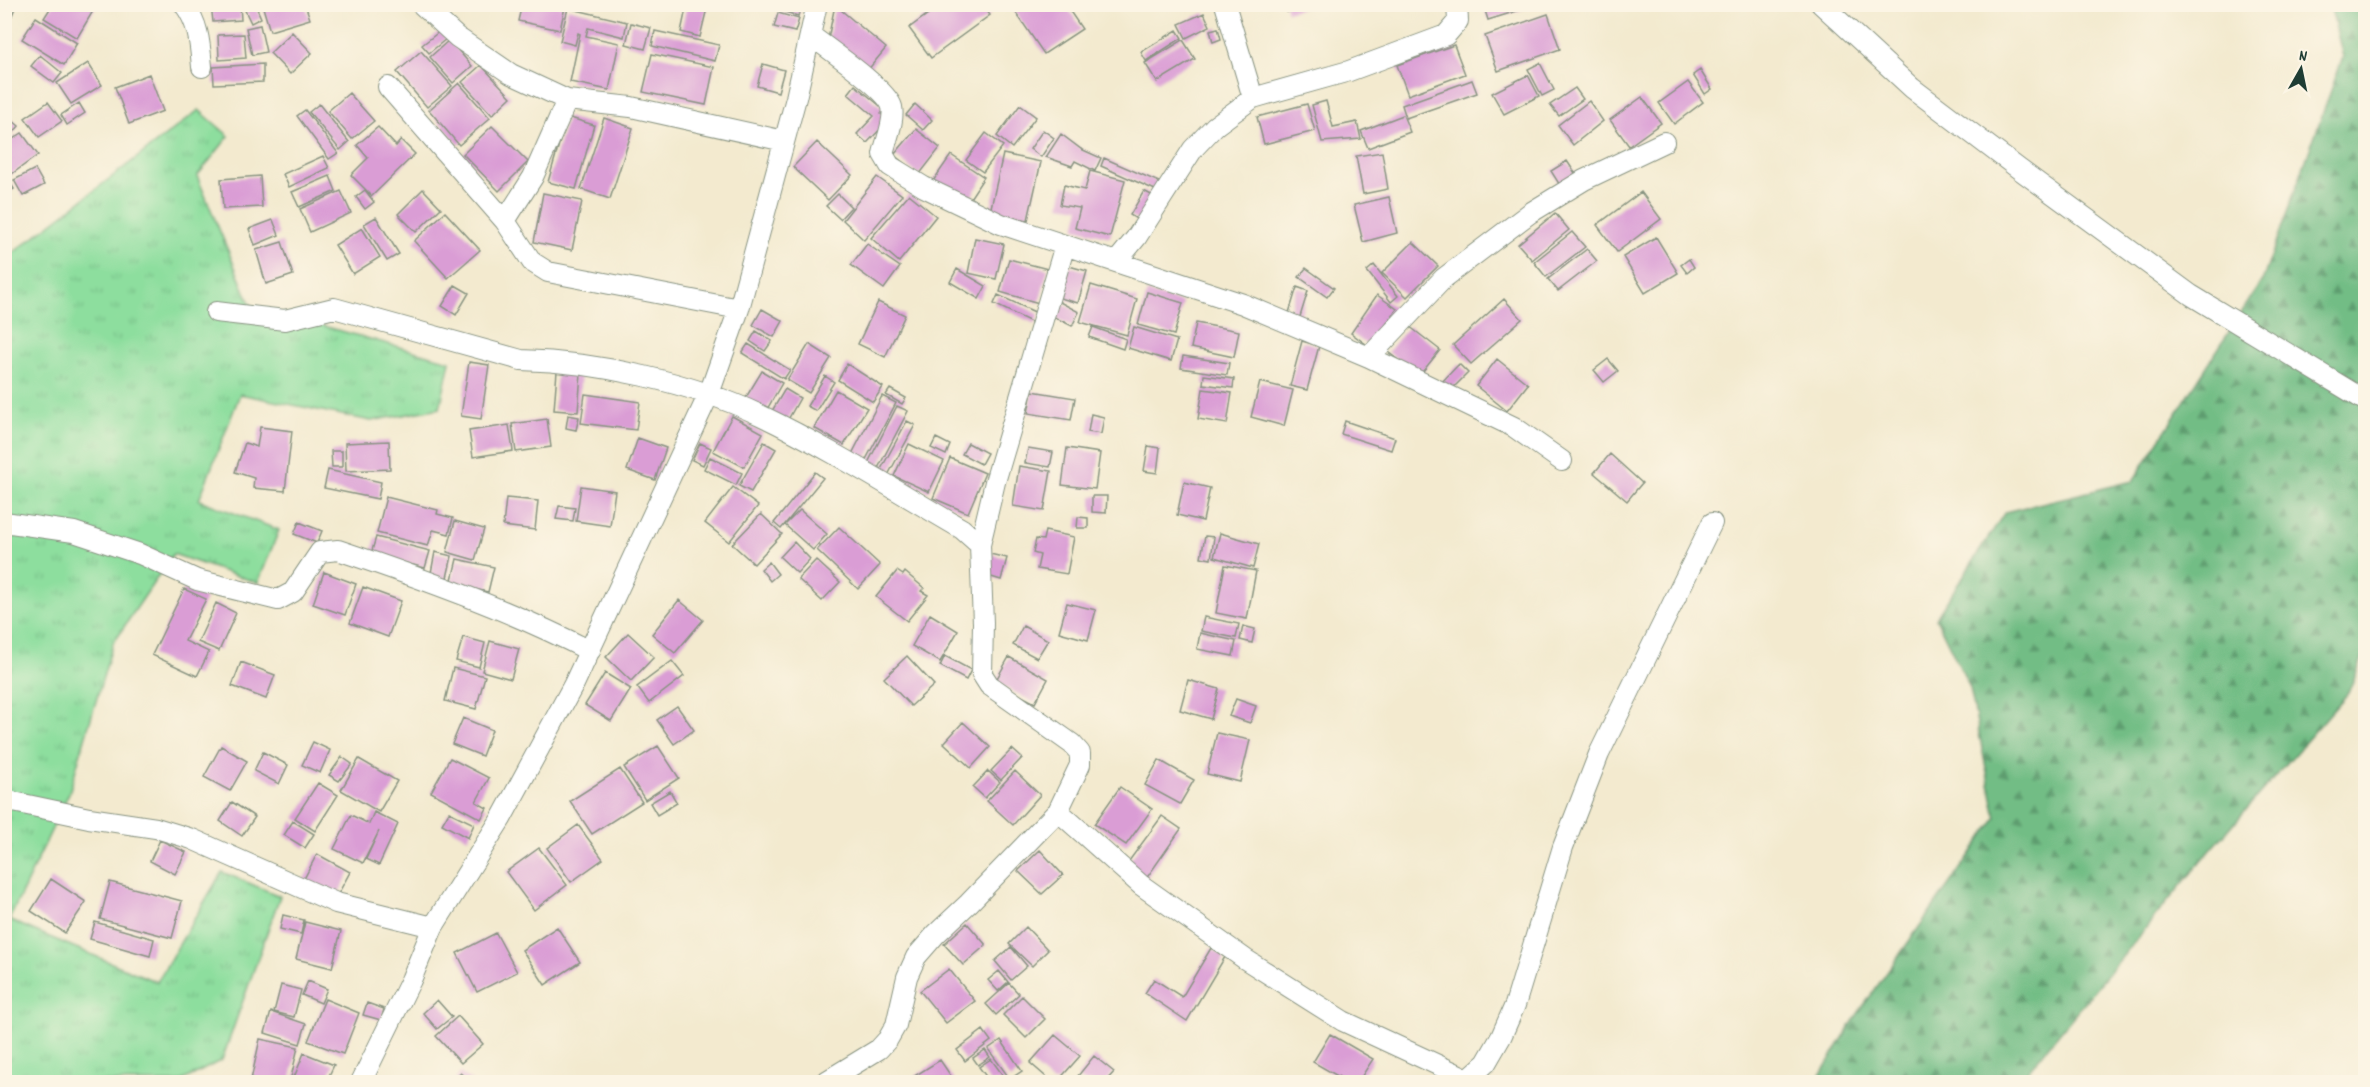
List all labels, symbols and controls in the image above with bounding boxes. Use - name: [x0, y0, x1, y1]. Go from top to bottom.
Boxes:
- north arrow: [2271, 39, 2331, 99]
- text: N: [2297, 45, 2309, 69]

